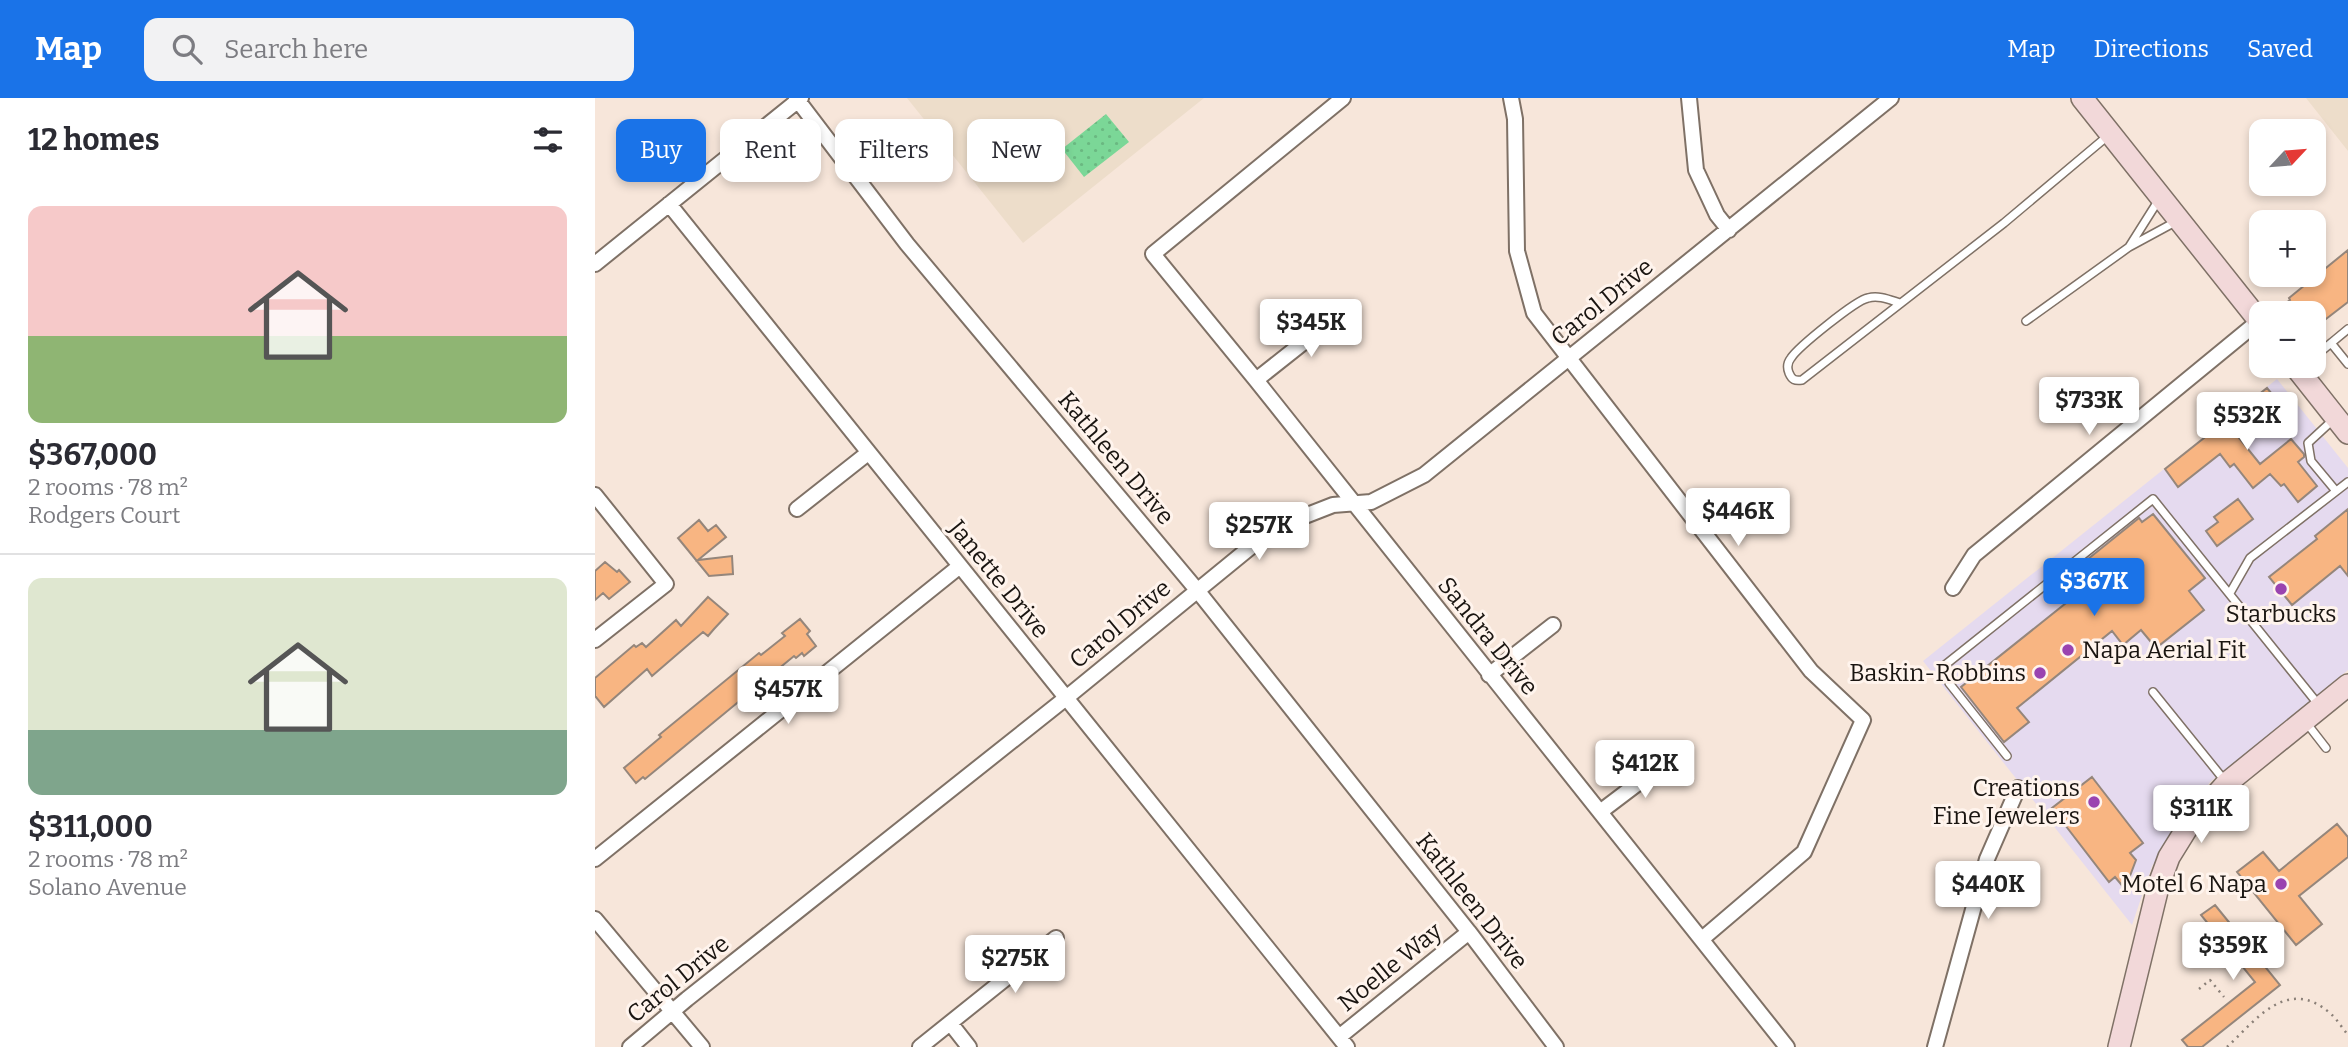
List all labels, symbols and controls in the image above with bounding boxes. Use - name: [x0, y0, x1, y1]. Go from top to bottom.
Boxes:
- search box: [144, 18, 634, 81]
- text: Map: [35, 29, 102, 69]
- icon: search: [168, 30, 206, 68]
- text: Search here: [224, 34, 368, 65]
- text: Map: [2007, 35, 2056, 63]
- text: Directions: [2094, 35, 2209, 63]
- text: Saved: [2247, 35, 2313, 63]
- chip: Buy: [616, 119, 706, 182]
- chip: Rent: [720, 119, 821, 182]
- chip: Filters: [835, 119, 953, 182]
- chip: New: [967, 119, 1065, 182]
- north arrow: [2249, 119, 2326, 196]
- map controls: [2249, 119, 2326, 378]
- icon: filters: [529, 121, 567, 159]
- text: 12 homes: [28, 122, 159, 158]
- button: +: [2249, 210, 2326, 287]
- icon: home: [235, 252, 361, 378]
- street label: Carol Drive: [1545, 252, 1659, 352]
- pin: $345K: [1262, 300, 1360, 359]
- button: −: [2249, 301, 2326, 378]
- text: $345K: [1276, 308, 1346, 336]
- pin: $733K: [2040, 378, 2138, 437]
- street label: Kathleen Drive: [1052, 386, 1180, 530]
- text: $733K: [2055, 386, 2123, 414]
- pin: $532K: [2198, 392, 2296, 452]
- text: $532K: [2213, 401, 2281, 429]
- text: $367,000: [28, 437, 157, 473]
- text: 2 rooms · 78 m²: [28, 473, 188, 501]
- pin: $446K: [1689, 489, 1787, 548]
- text: $446K: [1702, 497, 1774, 525]
- text: Rodgers Court: [28, 501, 180, 529]
- pin: $257K: [1210, 503, 1308, 562]
- text: $257K: [1225, 511, 1293, 539]
- street label: Janette Drive: [942, 514, 1055, 643]
- pin: $367K: [2045, 559, 2143, 618]
- text: $367K: [2059, 567, 2129, 595]
- street label: Sandra Drive: [1432, 571, 1544, 701]
- street label: Carol Drive: [1064, 574, 1176, 674]
- marker: Starbucks: [2273, 581, 2289, 597]
- place label: Starbucks: [2226, 600, 2336, 628]
- icon: home: [235, 624, 361, 750]
- place label: Napa Aerial Fit: [2082, 636, 2247, 664]
- marker: Napa Aerial Fit: [2060, 642, 2076, 658]
- place label: Baskin-Robbins: [1849, 659, 2026, 687]
- marker: Baskin-Robbins: [2032, 665, 2048, 681]
- pin: $457K: [739, 666, 837, 726]
- text: $457K: [754, 675, 822, 703]
- pin: $412K: [1596, 740, 1694, 800]
- text: $412K: [1611, 749, 1679, 777]
- place label: Creations Fine Jewelers: [1933, 774, 2080, 830]
- pin: $311K: [2152, 786, 2250, 845]
- marker: Creations Fine Jewelers: [2086, 794, 2102, 810]
- text: $311K: [2169, 794, 2233, 822]
- text: $311,000: [28, 809, 153, 845]
- street label: Kathleen Drive: [1410, 827, 1534, 975]
- text: 2 rooms · 78 m²: [28, 845, 188, 873]
- pin: $440K: [1939, 862, 2037, 921]
- text: $440K: [1951, 870, 2025, 898]
- place label: Motel 6 Napa: [2121, 870, 2267, 898]
- text: Solano Avenue: [28, 873, 187, 901]
- marker: Motel 6 Napa: [2273, 876, 2289, 892]
- street label: Noelle Way: [1333, 917, 1448, 1017]
- pin: $359K: [2184, 922, 2282, 982]
- street label: Carol Drive: [621, 929, 735, 1029]
- text: $359K: [2198, 931, 2268, 959]
- pin: $275K: [966, 936, 1064, 995]
- text: $275K: [981, 944, 1049, 972]

